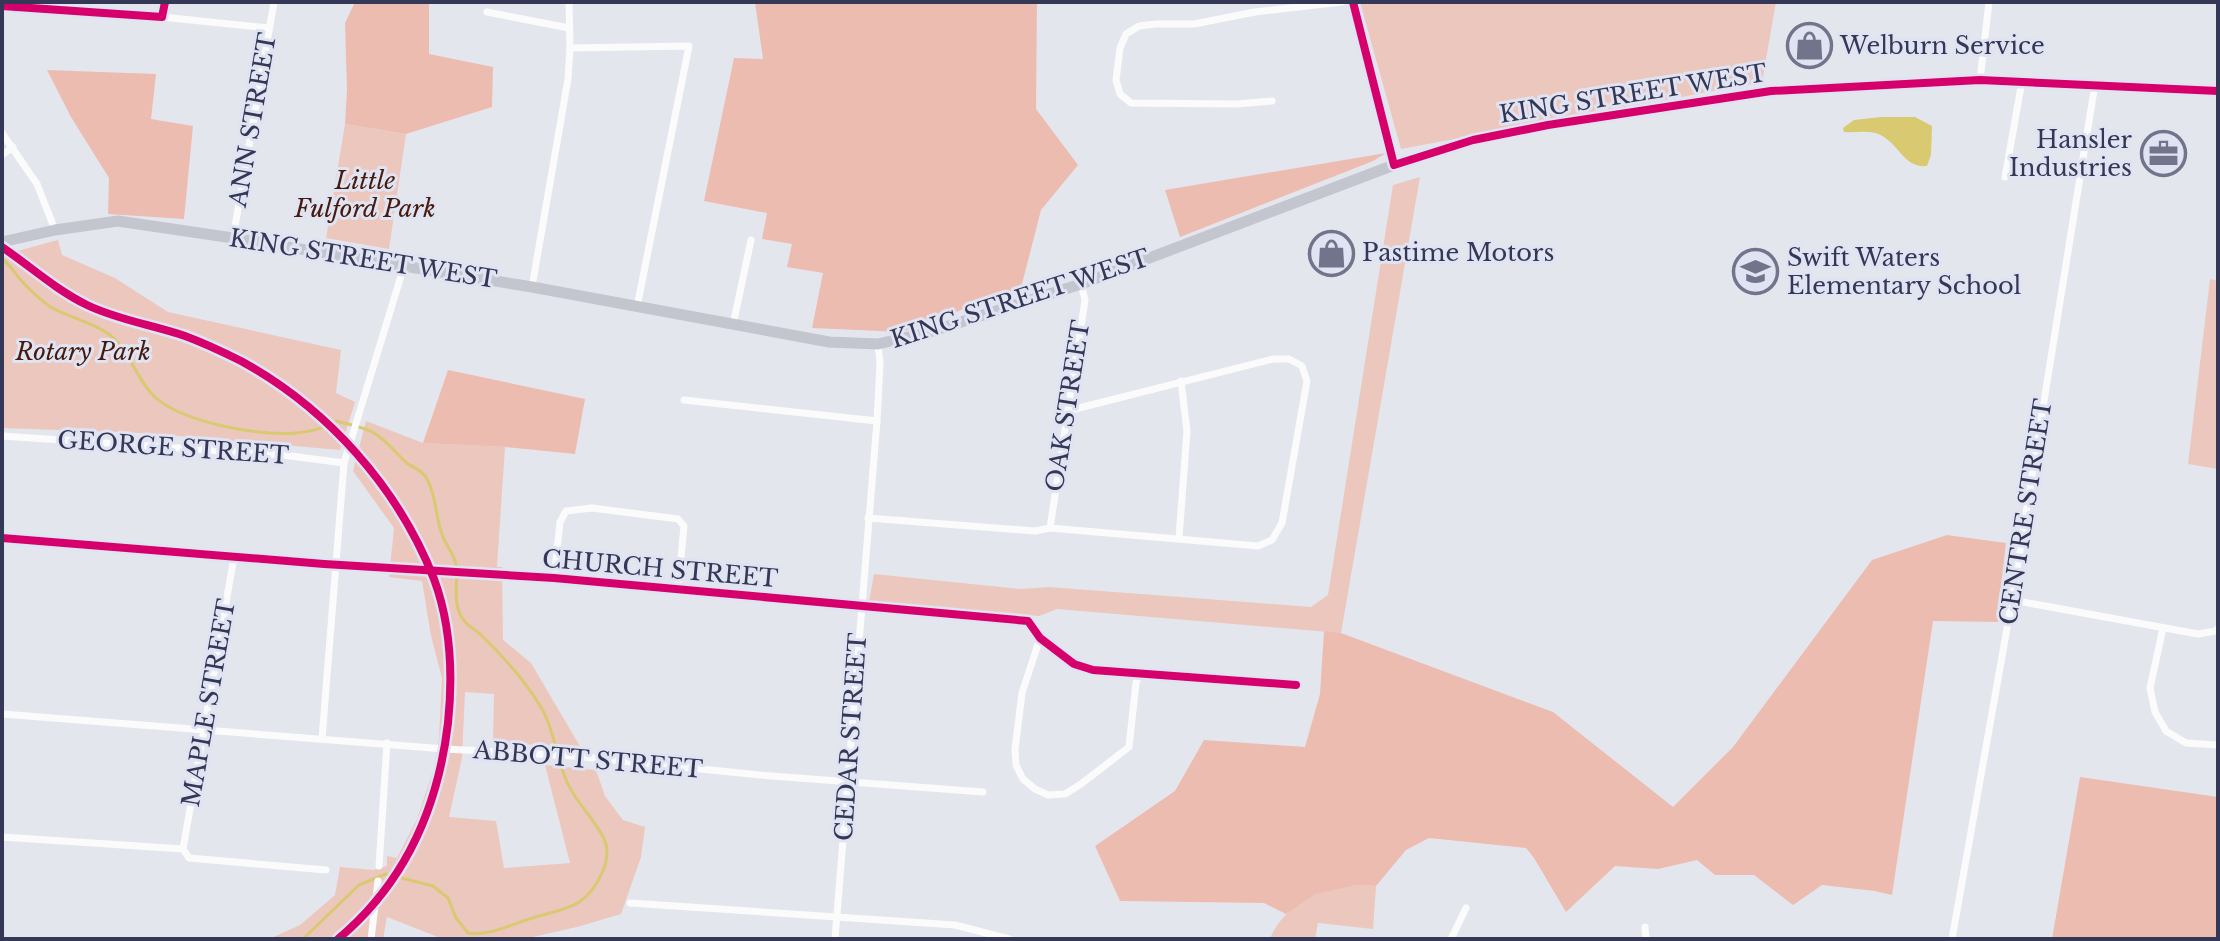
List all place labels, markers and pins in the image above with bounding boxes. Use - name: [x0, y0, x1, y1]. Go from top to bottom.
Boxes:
- shop icon: Welburn Service: [1785, 22, 1833, 70]
- place label: Welburn Service: [1839, 31, 2045, 60]
- place label: Hansler Industries: [2009, 125, 2133, 182]
- office icon: Hansler Industries: [2139, 130, 2187, 178]
- shop icon: Pastime Motors: [1307, 229, 1355, 277]
- place label: Pastime Motors: [1362, 238, 1554, 267]
- place label: Swift Waters Elementary School: [1787, 243, 2022, 300]
- school or university icon: Swift Waters Elementary School: [1732, 248, 1780, 296]

